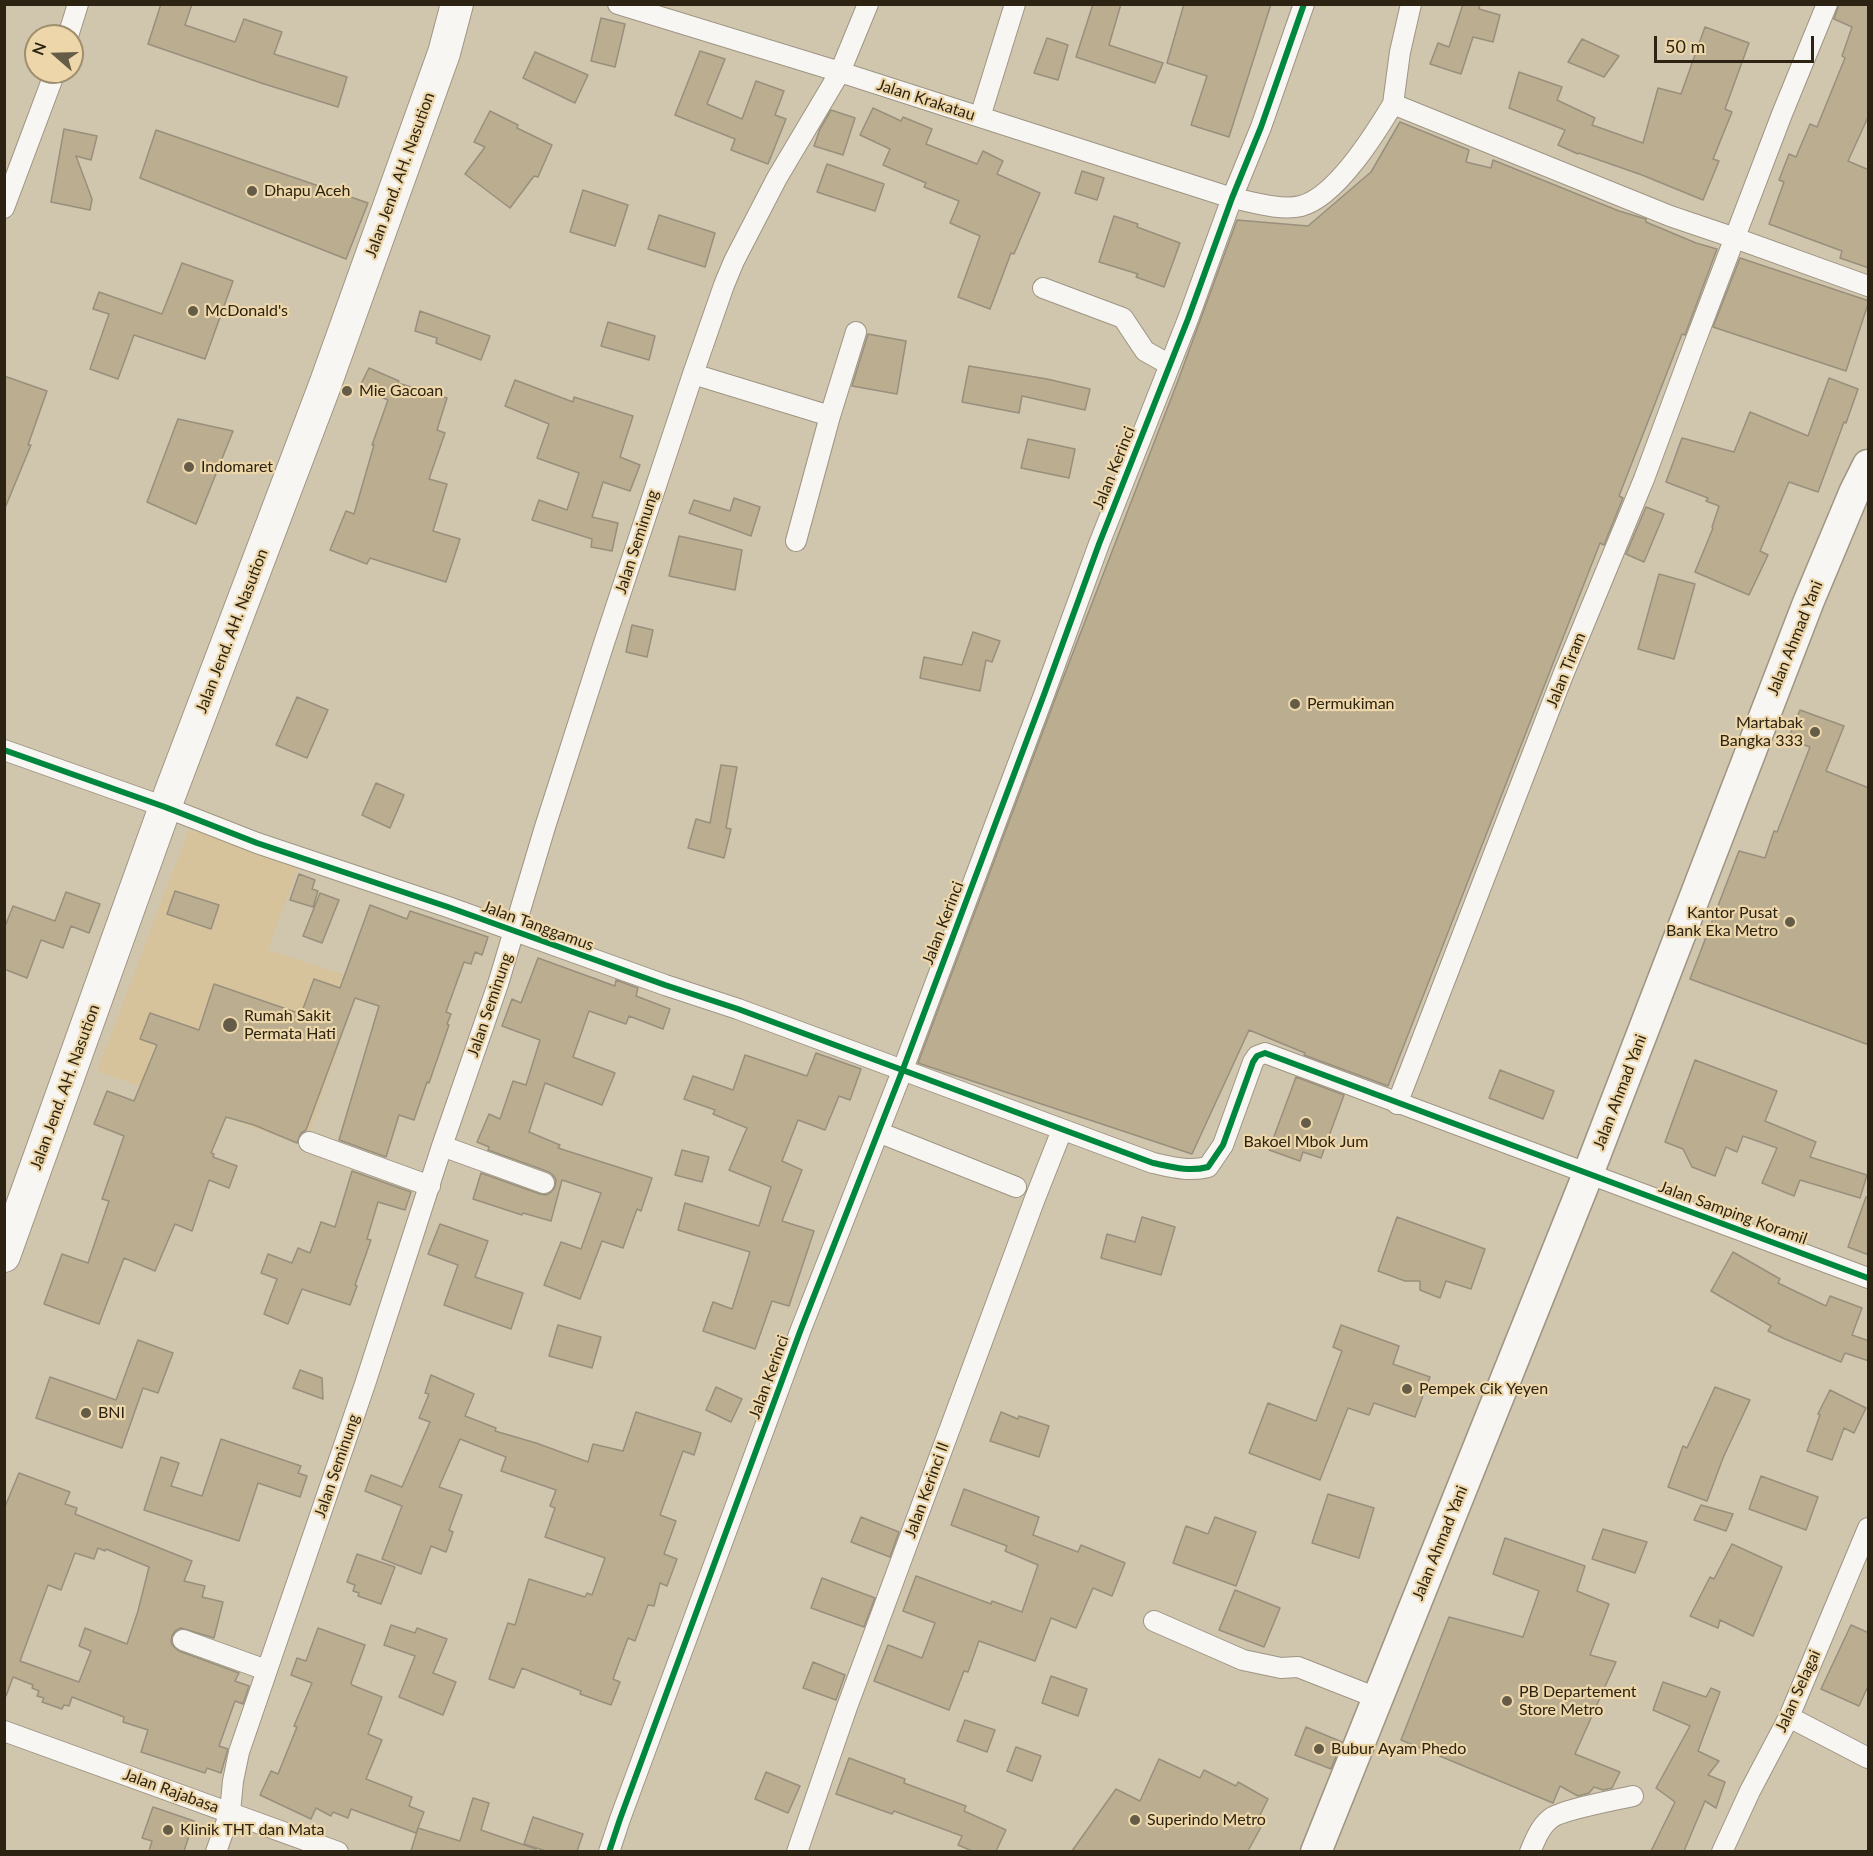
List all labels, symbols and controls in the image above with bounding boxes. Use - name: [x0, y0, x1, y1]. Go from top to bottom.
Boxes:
- north arrow: [24, 24, 84, 84]
- scale bar: [1657, 24, 1818, 62]
- text: 50 m: [1665, 35, 1705, 57]
- text: N: [27, 39, 50, 57]
- street label: Jalan Krakatau: [875, 75, 977, 125]
- street label: Jalan Jend. AH. Nasution: [361, 90, 439, 260]
- place label: Dhapu Aceh: [264, 181, 350, 201]
- marker: Dhapu Aceh: [245, 184, 259, 198]
- place label: McDonald's: [205, 301, 288, 321]
- marker: McDonald's: [186, 304, 200, 318]
- place label: Mie Gacoan: [359, 381, 443, 401]
- marker: Mie Gacoan: [340, 384, 354, 398]
- street label: Jalan Kerinci: [1089, 424, 1139, 512]
- place label: Indomaret: [201, 457, 273, 477]
- marker: Indomaret: [182, 460, 196, 474]
- street label: Jalan Seminung: [611, 488, 663, 596]
- street label: Jalan Jend. AH. Nasution: [192, 546, 272, 716]
- street label: Jalan Ahmad Yani: [1763, 578, 1827, 698]
- street label: Jalan Tiram: [1542, 630, 1590, 710]
- place label: Permukiman: [1307, 694, 1395, 714]
- marker: Permukiman: [1288, 697, 1302, 711]
- place label: Martabak Bangka 333: [1720, 713, 1803, 751]
- marker: Martabak Bangka 333: [1808, 725, 1822, 739]
- street label: Jalan Kerinci: [918, 879, 968, 967]
- street label: Jalan Tanggamus: [480, 897, 596, 955]
- place label: Kantor Pusat Bank Eka Metro: [1666, 903, 1778, 941]
- marker: Kantor Pusat Bank Eka Metro: [1783, 915, 1797, 929]
- street label: Jalan Seminung: [463, 951, 517, 1059]
- street label: Jalan Jend. AH. Nasution: [26, 1002, 104, 1172]
- place label: Rumah Sakit Permata Hati: [244, 1006, 336, 1044]
- marker: Rumah Sakit Permata Hati: [221, 1016, 239, 1034]
- street label: Jalan Ahmad Yani: [1589, 1032, 1651, 1152]
- marker: Bakoel Mbok Jum: [1299, 1116, 1313, 1130]
- place label: Bakoel Mbok Jum: [1244, 1132, 1368, 1152]
- street label: Jalan Samping Koramil: [1656, 1177, 1810, 1249]
- street label: Jalan Kerinci: [745, 1333, 793, 1421]
- place label: Pempek Cik Yeyen: [1419, 1379, 1548, 1399]
- marker: Pempek Cik Yeyen: [1400, 1382, 1414, 1396]
- place label: BNI: [98, 1403, 125, 1423]
- marker: BNI: [79, 1406, 93, 1420]
- street label: Jalan Seminung: [310, 1412, 364, 1520]
- street label: Jalan Kerinci II: [901, 1439, 953, 1541]
- street label: Jalan Ahmad Yani: [1408, 1483, 1472, 1603]
- street label: Jalan Selagai: [1771, 1647, 1825, 1735]
- place label: PB Departement Store Metro: [1519, 1682, 1637, 1720]
- marker: PB Departement Store Metro: [1500, 1694, 1514, 1708]
- place label: Bubur Ayam Phedo: [1331, 1739, 1466, 1759]
- marker: Bubur Ayam Phedo: [1312, 1742, 1326, 1756]
- street label: Jalan Rajabasa: [120, 1765, 222, 1817]
- place label: Superindo Metro: [1147, 1810, 1266, 1830]
- marker: Superindo Metro: [1128, 1813, 1142, 1827]
- place label: Klinik THT dan Mata: [180, 1820, 325, 1840]
- marker: Klinik THT dan Mata: [161, 1823, 175, 1837]

